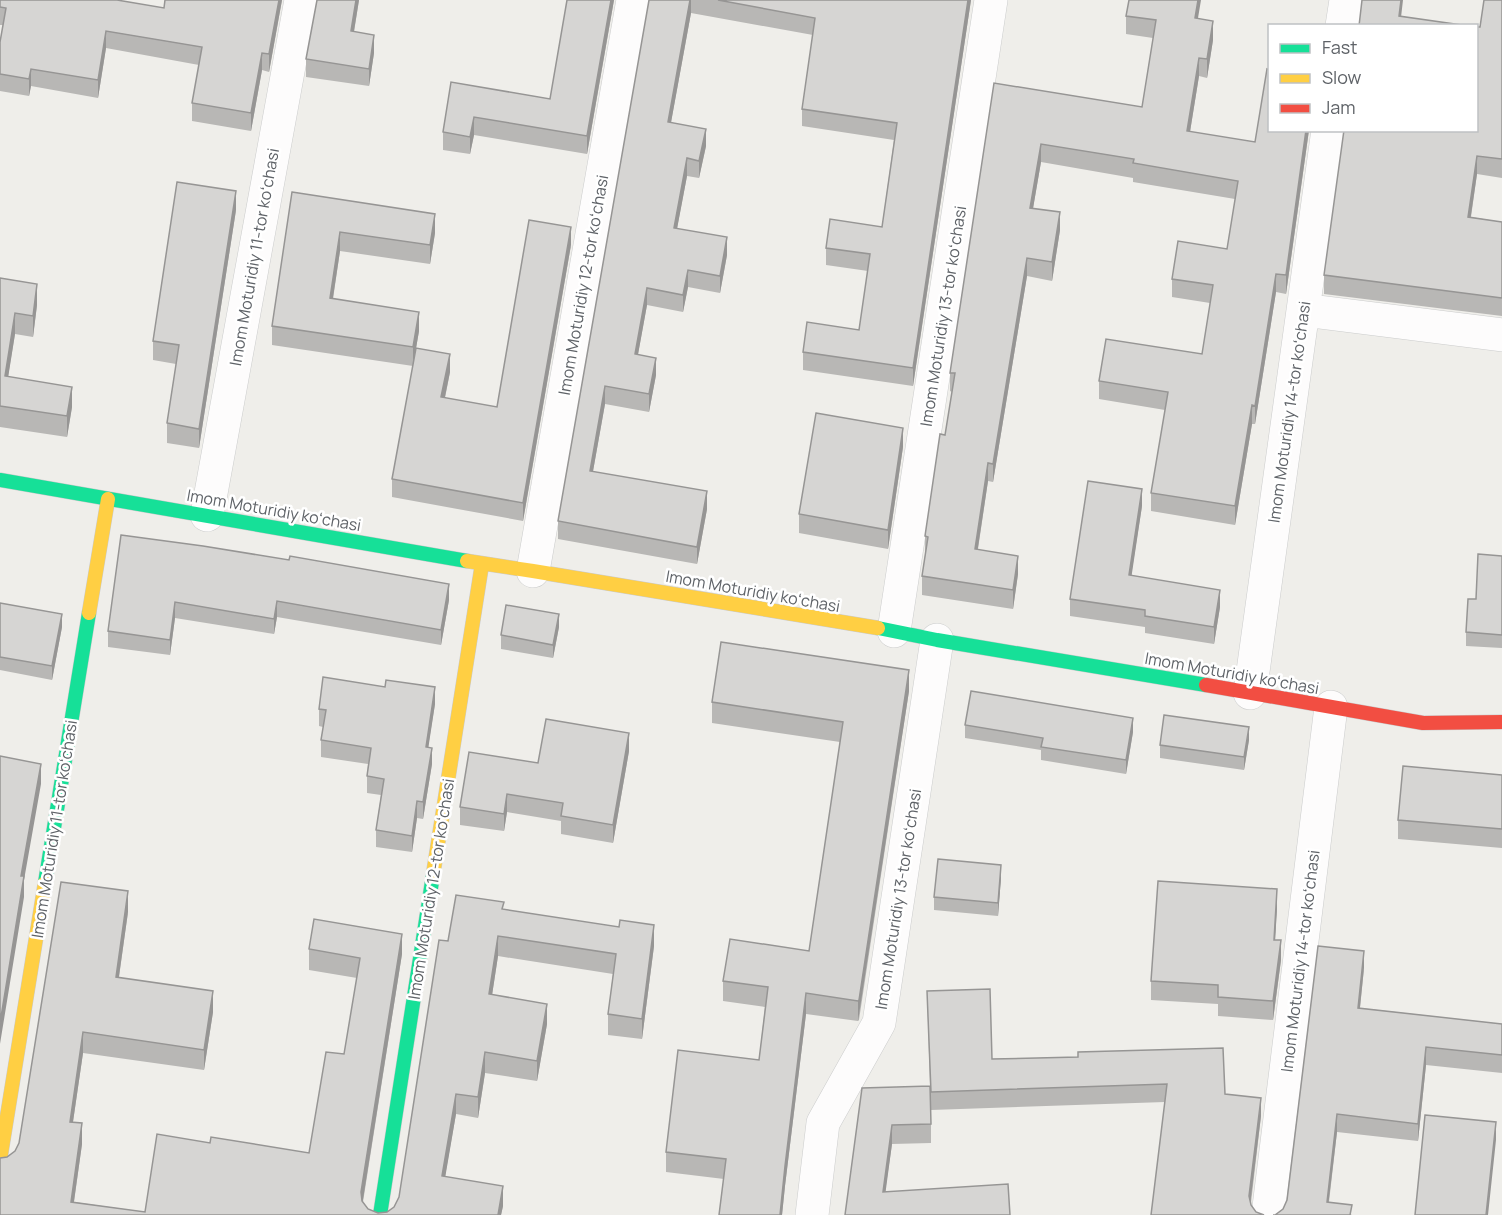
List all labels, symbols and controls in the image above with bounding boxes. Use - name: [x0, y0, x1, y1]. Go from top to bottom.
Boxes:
- legend: [1268, 24, 1478, 132]
- text: Fast: [1322, 35, 1357, 59]
- text: Slow: [1322, 65, 1362, 89]
- text: Jam: [1322, 95, 1356, 119]
- street label: Imom Moturidiy 11-tor koʻchasi: [224, 146, 284, 368]
- street label: Imom Moturidiy 12-tor koʻchasi: [553, 173, 613, 397]
- street label: Imom Moturidiy 13-tor koʻchasi: [915, 204, 971, 428]
- street label: Imom Moturidiy 14-tor koʻchasi: [1263, 300, 1315, 524]
- street label: Imom Moturidiy koʻchasi: [185, 484, 363, 536]
- street label: Imom Moturidiy koʻchasi: [664, 565, 842, 617]
- street label: Imom Moturidiy koʻchasi: [1143, 647, 1321, 699]
- street label: Imom Moturidiy 11-tor koʻchasi: [26, 718, 82, 940]
- street label: Imom Moturidiy 12-tor koʻchasi: [403, 777, 459, 1001]
- street label: Imom Moturidiy 13-tor koʻchasi: [870, 787, 926, 1011]
- street label: Imom Moturidiy 14-tor koʻchasi: [1275, 849, 1325, 1073]

